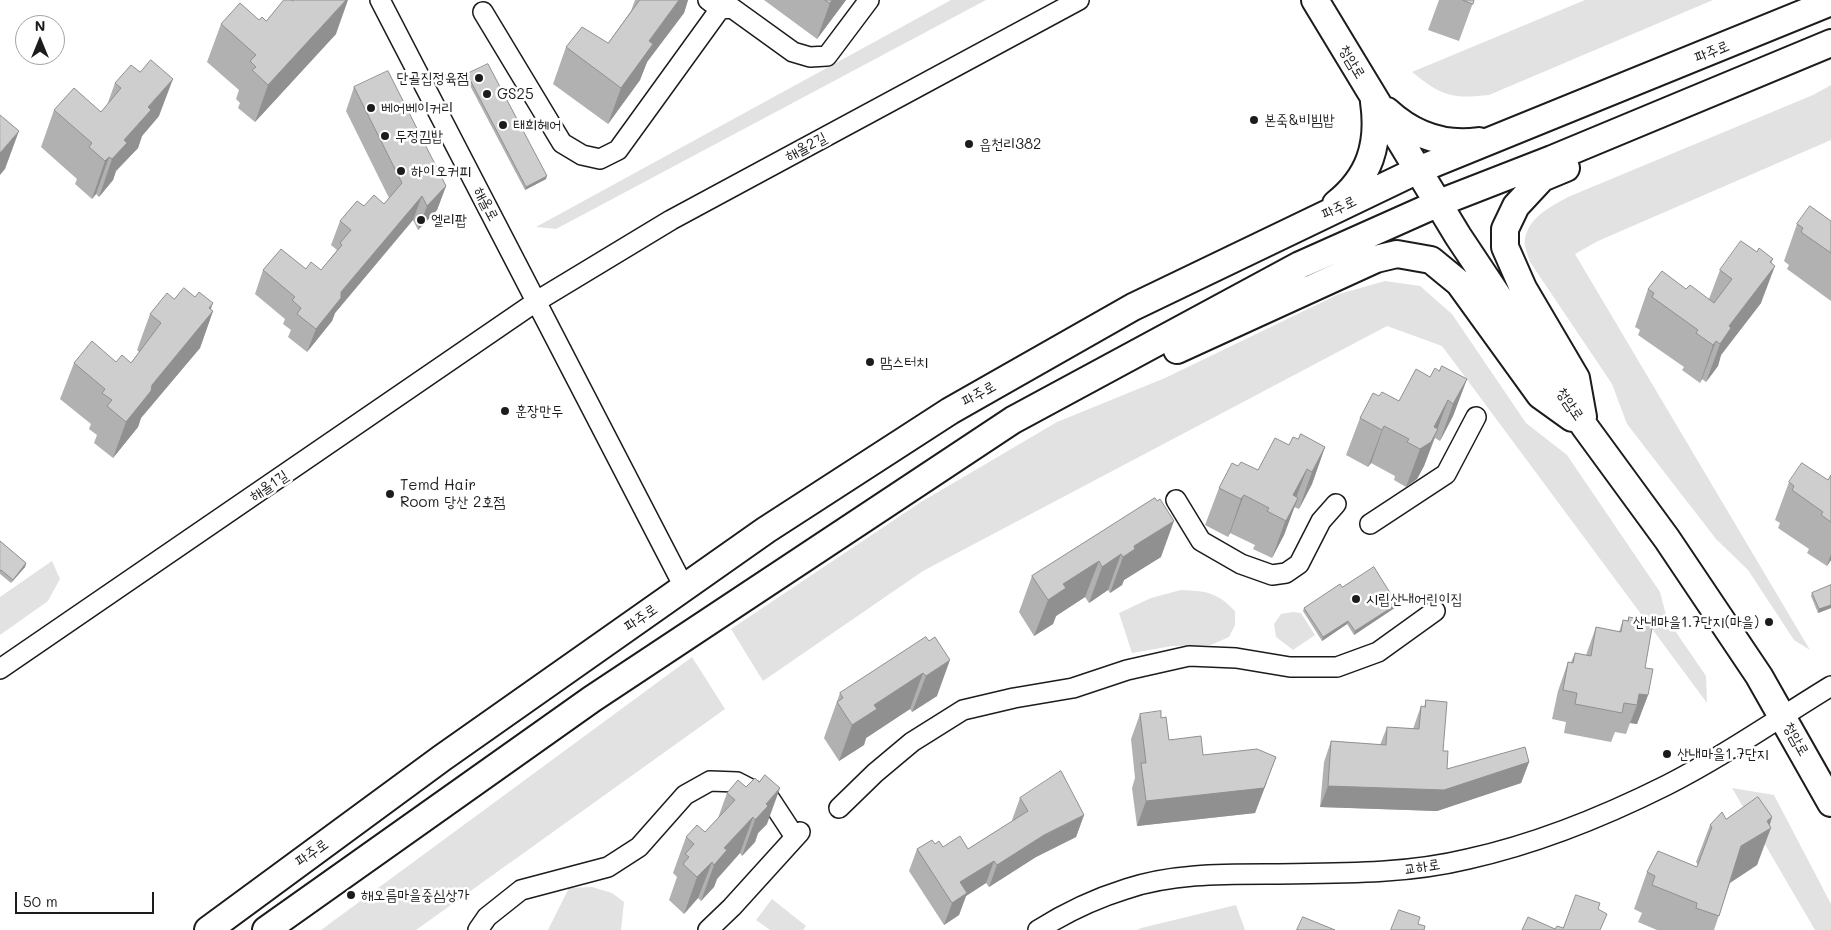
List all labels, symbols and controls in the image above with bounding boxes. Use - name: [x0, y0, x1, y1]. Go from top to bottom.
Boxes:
- north arrow: [15, 15, 65, 65]
- text: N: [35, 16, 45, 35]
- street label: 파주로: [1692, 37, 1732, 67]
- street label: 청암로: [1335, 42, 1369, 82]
- place label: 단골집정육점: [397, 69, 469, 87]
- marker: 단골집정육점: [473, 72, 485, 84]
- place label: GS25: [497, 85, 534, 103]
- marker: GS25: [481, 88, 493, 100]
- place label: 베어베이커리: [381, 99, 453, 117]
- marker: 베어베이커리: [365, 102, 377, 114]
- place label: 본죽&비빔밥: [1264, 111, 1335, 129]
- marker: 본죽&비빔밥: [1248, 114, 1260, 126]
- place label: 태희헤어: [513, 116, 561, 134]
- marker: 태희헤어: [497, 119, 509, 131]
- place label: 두정김밥: [395, 127, 443, 145]
- street label: 해올2길: [782, 129, 830, 165]
- marker: 두정김밥: [379, 130, 391, 142]
- place label: 읍천리382: [979, 135, 1041, 153]
- marker: 읍천리382: [963, 138, 975, 150]
- place label: 하이오커피: [411, 162, 471, 180]
- marker: 하이오커피: [395, 165, 407, 177]
- street label: 해올로: [470, 184, 502, 224]
- street label: 파주로: [1319, 192, 1359, 224]
- place label: 엘리팝: [431, 211, 467, 229]
- marker: 엘리팝: [415, 214, 427, 226]
- place label: 맘스터치: [880, 353, 928, 371]
- marker: 맘스터치: [864, 356, 876, 368]
- street label: 파주로: [959, 377, 999, 411]
- street label: 청암로: [1552, 384, 1588, 424]
- place label: 훈장만두: [515, 402, 563, 420]
- marker: 훈장만두: [499, 405, 511, 417]
- street label: 해올1길: [246, 467, 292, 505]
- place label: Temd Hair Room 당산 2호점: [400, 476, 506, 511]
- marker: Temd Hair Room 당산 2호점: [384, 488, 396, 500]
- place label: 시립산내어린이집: [1366, 590, 1463, 608]
- marker: 시립산내어린이집: [1350, 593, 1362, 605]
- street label: 파주로: [621, 600, 661, 636]
- place label: 산내마을1.7단지(마을): [1633, 613, 1759, 631]
- marker: 산내마을1.7단지(마을): [1763, 616, 1775, 628]
- street label: 청암로: [1779, 719, 1813, 759]
- place label: 산내마을1.7단지: [1677, 745, 1769, 763]
- marker: 산내마을1.7단지: [1661, 748, 1673, 760]
- street label: 파주로: [292, 835, 332, 871]
- street label: 교하로: [1403, 855, 1441, 879]
- scale bar: [18, 882, 156, 914]
- place label: 해오름마을중심상가: [361, 886, 470, 904]
- marker: 해오름마을중심상가: [345, 889, 357, 901]
- text: 50 m: [23, 891, 58, 911]

